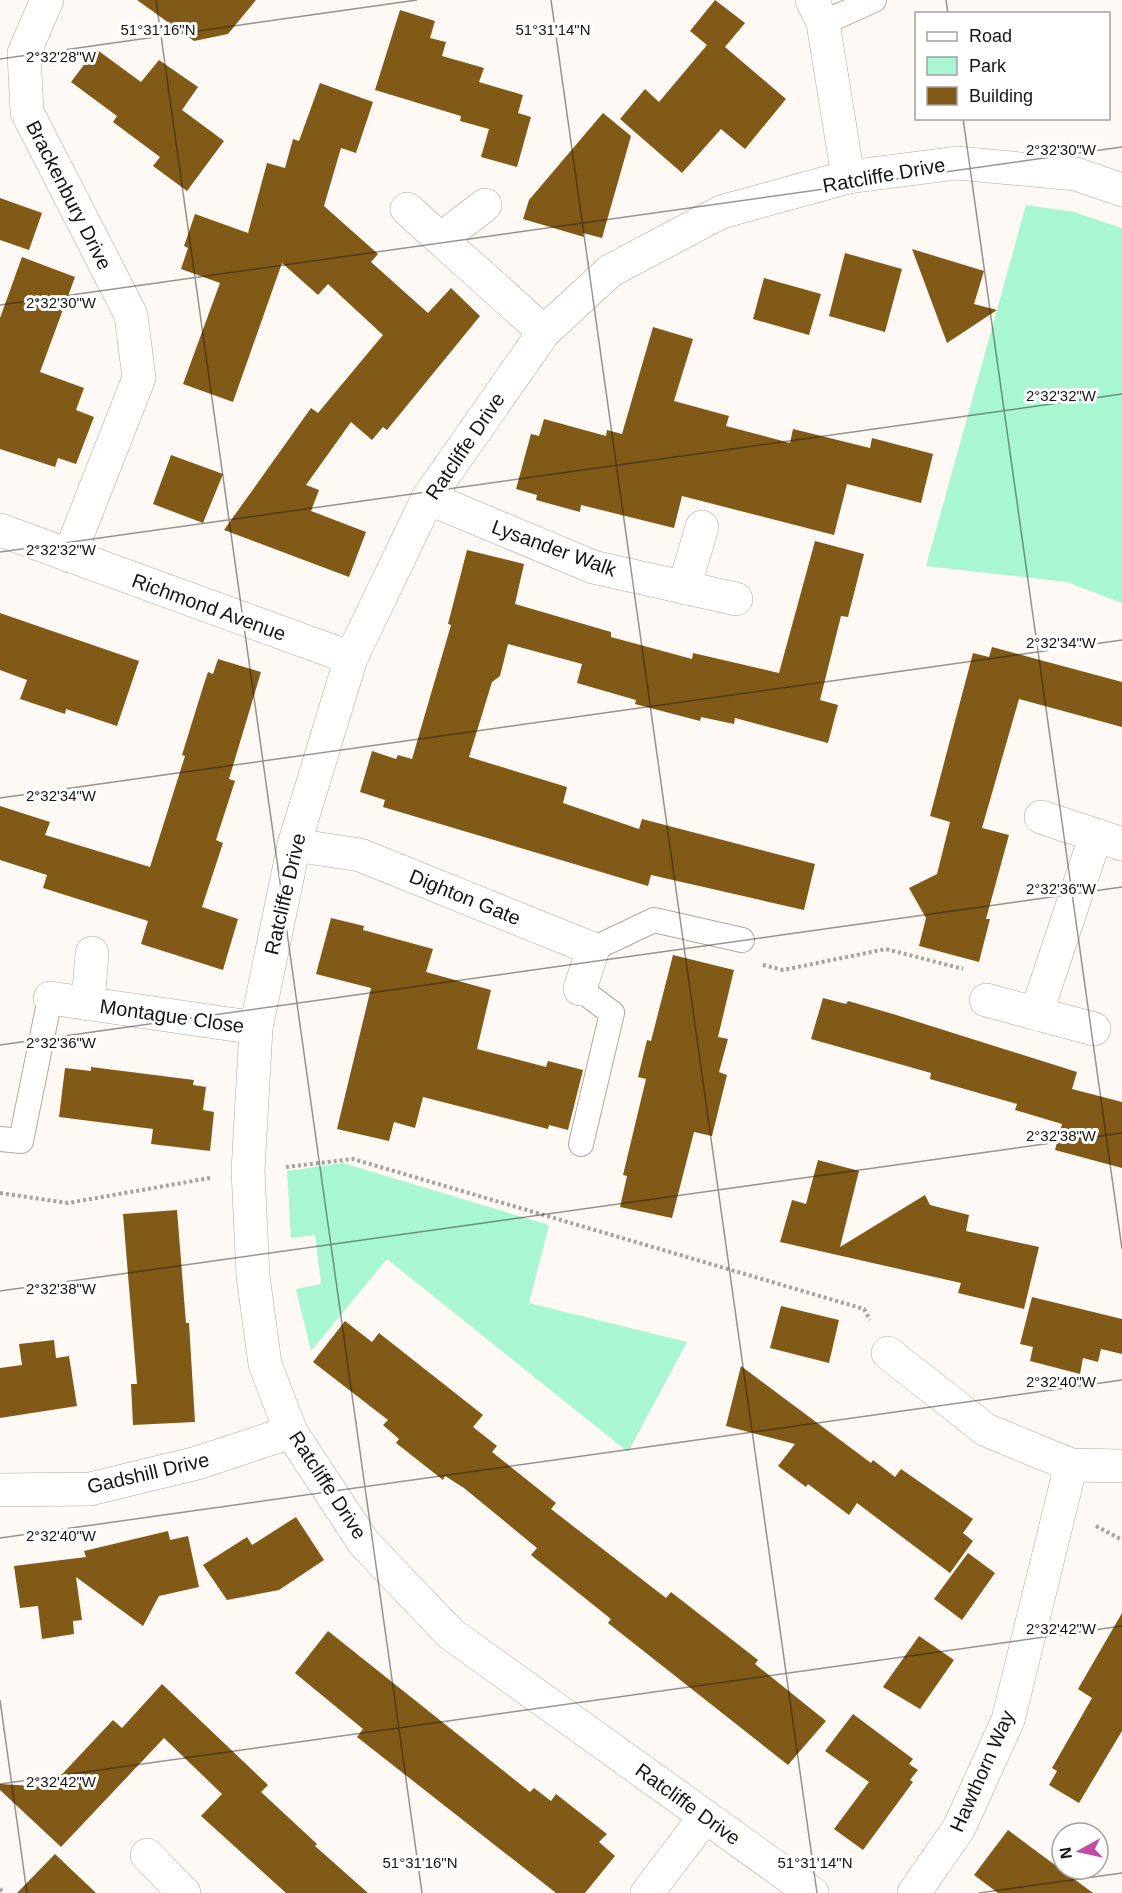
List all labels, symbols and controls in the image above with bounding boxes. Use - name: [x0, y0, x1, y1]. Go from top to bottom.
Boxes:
- legend: [915, 12, 1110, 120]
- text: 51°31'16"N: [120, 21, 196, 38]
- text: 51°31'14"N: [515, 21, 591, 38]
- text: Road: [969, 26, 1012, 46]
- text: 2°32'28"W: [26, 48, 97, 65]
- text: Park: [969, 56, 1007, 76]
- text: Building: [969, 86, 1033, 106]
- street label: Brackenbury Drive: [22, 117, 116, 273]
- text: 2°32'30"W: [1026, 141, 1097, 158]
- street label: Ratcliffe Drive: [821, 153, 947, 197]
- text: 2°32'30"W: [26, 294, 97, 311]
- text: 2°32'32"W: [1026, 387, 1097, 404]
- street label: Ratcliffe Drive: [421, 388, 509, 504]
- street label: Lysander Walk: [489, 515, 620, 581]
- text: 2°32'32"W: [26, 541, 97, 558]
- street label: Richmond Avenue: [129, 569, 289, 645]
- text: 2°32'34"W: [1026, 634, 1097, 651]
- text: 2°32'34"W: [26, 787, 97, 804]
- street label: Ratcliffe Drive: [260, 831, 310, 957]
- street label: Dighton Gate: [406, 865, 524, 929]
- text: 2°32'36"W: [1026, 880, 1097, 897]
- street label: Montague Close: [98, 995, 246, 1037]
- text: 2°32'36"W: [26, 1034, 97, 1051]
- text: 2°32'38"W: [1026, 1127, 1097, 1144]
- text: 2°32'38"W: [26, 1280, 97, 1297]
- text: 2°32'40"W: [1026, 1373, 1097, 1390]
- street label: Ratcliffe Drive: [285, 1427, 371, 1543]
- street label: Gadshill Drive: [85, 1448, 211, 1498]
- text: 2°32'40"W: [26, 1527, 97, 1544]
- text: 2°32'42"W: [1026, 1620, 1097, 1637]
- street label: Hawthorn Way: [945, 1707, 1019, 1835]
- street label: Ratcliffe Drive: [631, 1759, 745, 1849]
- text: 2°32'42"W: [26, 1773, 97, 1790]
- north arrow: [1050, 1821, 1110, 1881]
- text: N: [1056, 1846, 1075, 1860]
- text: 51°31'16"N: [382, 1854, 458, 1871]
- text: 51°31'14"N: [777, 1854, 853, 1871]

